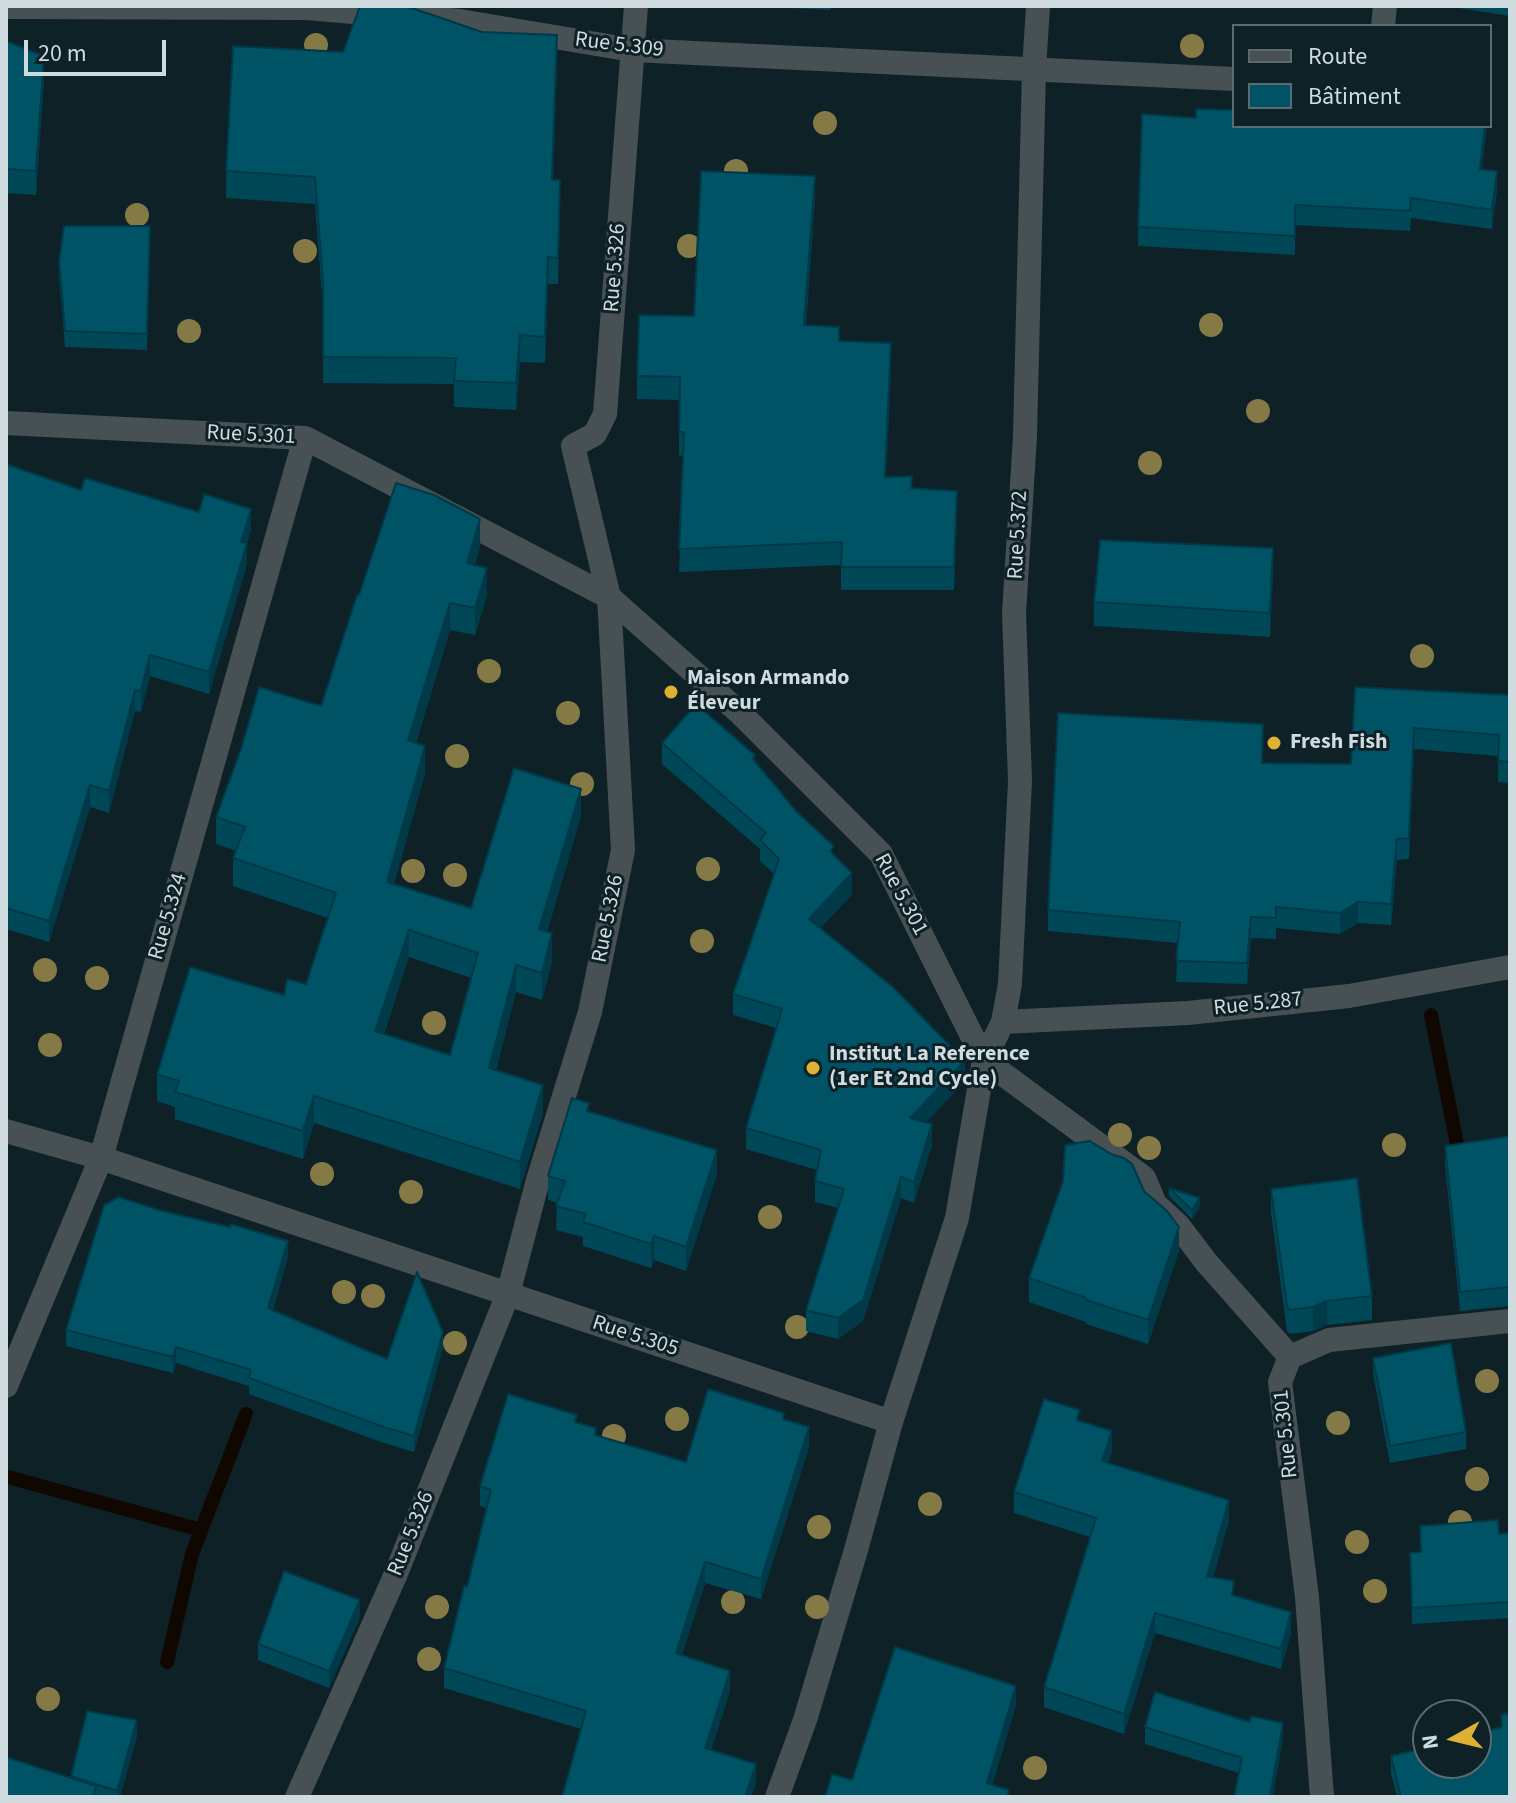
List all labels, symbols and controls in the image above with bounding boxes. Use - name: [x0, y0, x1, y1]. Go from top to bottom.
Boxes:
- scale bar: [28, 24, 170, 74]
- legend: [1232, 24, 1492, 128]
- street label: Rue 5.309: [573, 27, 665, 65]
- text: 20 m: [38, 36, 87, 71]
- text: Route: [1308, 39, 1367, 74]
- text: Bâtiment: [1308, 79, 1401, 114]
- street label: Rue 5.326: [600, 223, 632, 313]
- street label: Rue 5.301: [206, 420, 296, 452]
- street label: Rue 5.372: [1003, 490, 1035, 580]
- place label: Maison Armando Éleveur: [687, 666, 850, 718]
- marker: Maison Armando Éleveur: [662, 683, 680, 701]
- place label: Fresh Fish: [1290, 730, 1388, 756]
- marker: Fresh Fish: [1265, 734, 1283, 752]
- street label: Rue 5.301: [867, 850, 933, 940]
- street label: Rue 5.324: [144, 871, 194, 963]
- street label: Rue 5.326: [588, 873, 630, 965]
- street label: Rue 5.287: [1212, 987, 1304, 1023]
- place label: Institut La Reference (1er Et 2nd Cycle): [829, 1042, 1030, 1094]
- marker: Institut La Reference (1er Et 2nd Cycle): [804, 1059, 822, 1077]
- street label: Rue 5.305: [589, 1311, 681, 1363]
- street label: Rue 5.301: [1269, 1388, 1305, 1480]
- street label: Rue 5.326: [383, 1488, 441, 1580]
- north arrow: [1412, 1699, 1492, 1779]
- text: N: [1413, 1733, 1447, 1752]

